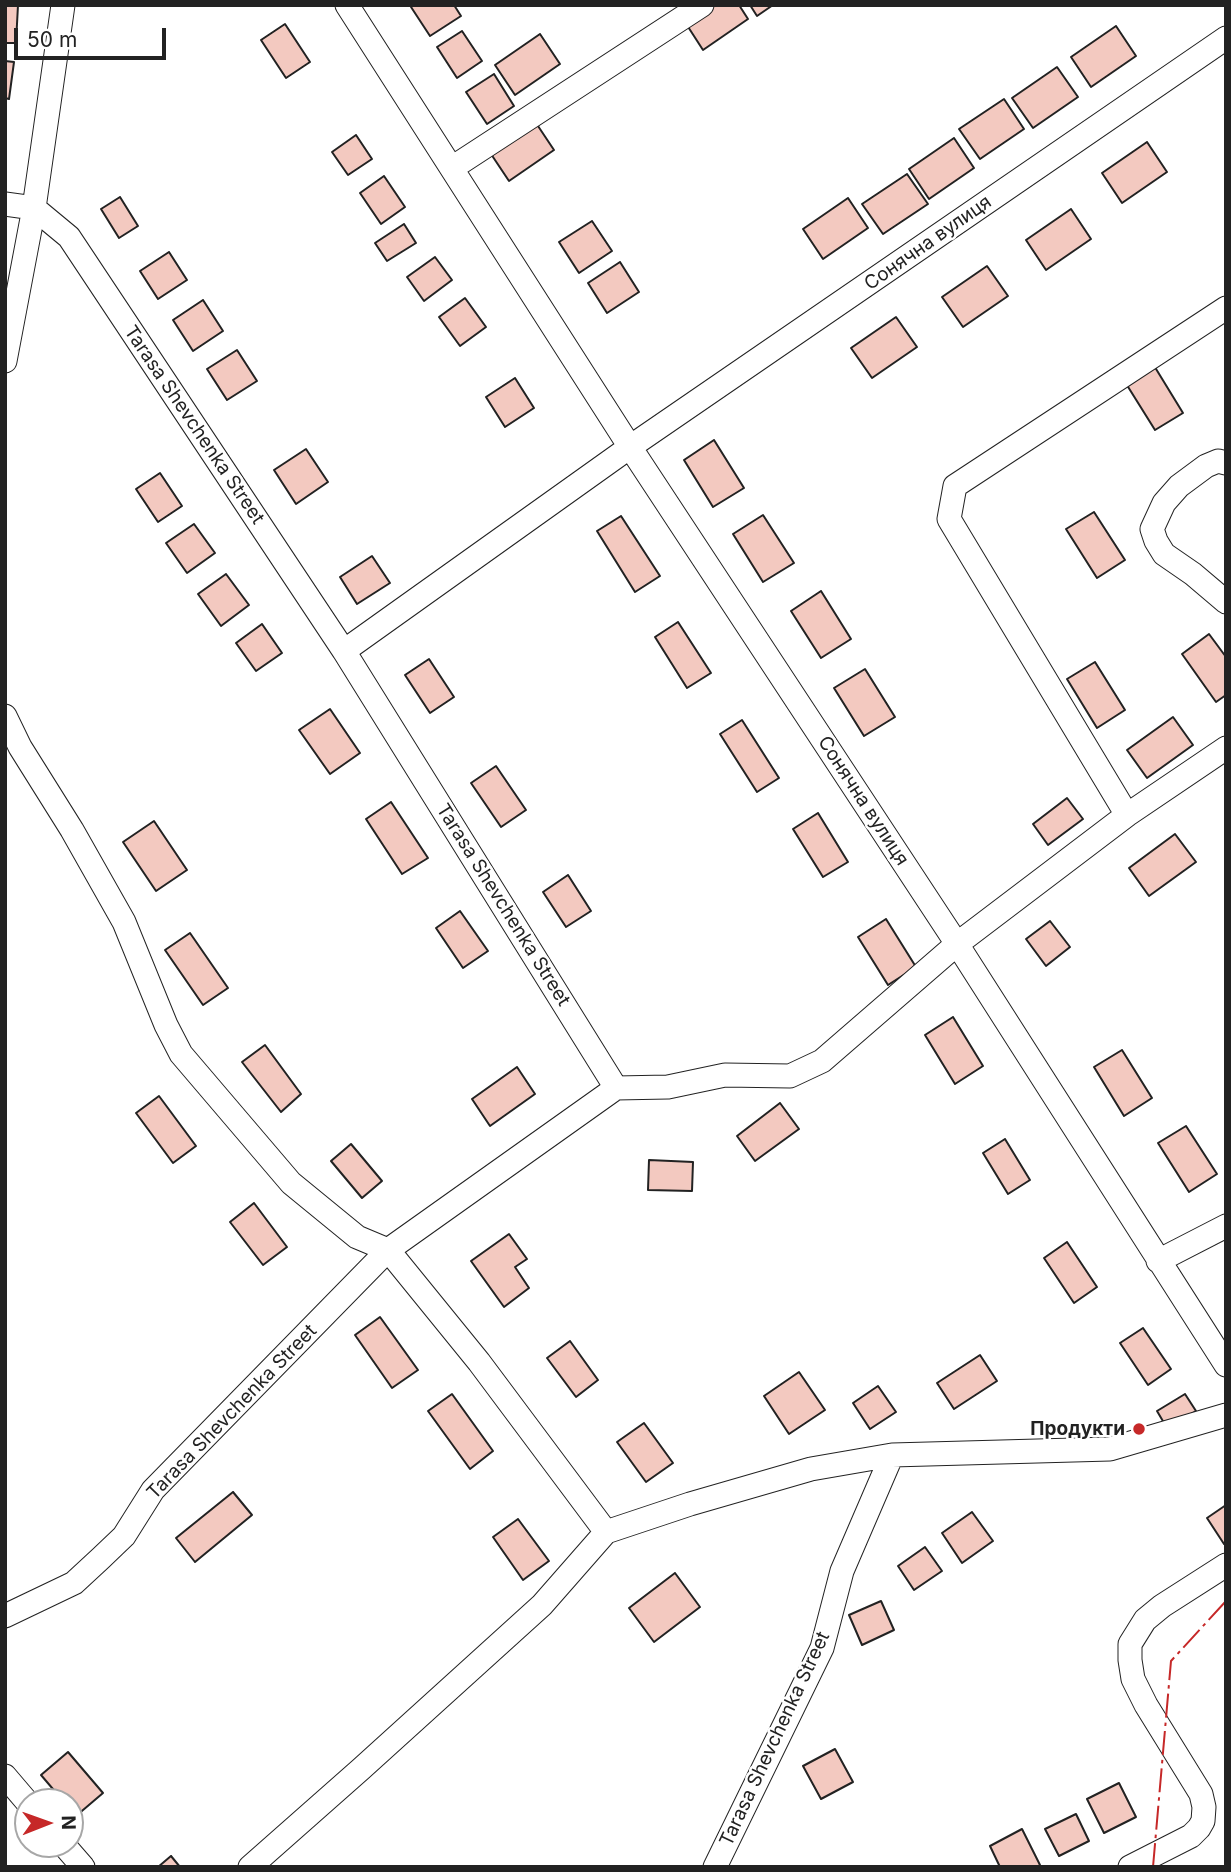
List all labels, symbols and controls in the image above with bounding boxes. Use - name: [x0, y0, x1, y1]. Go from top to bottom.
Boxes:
- scale bar: [18, 14, 170, 58]
- text: 50 m: [27, 27, 77, 52]
- street label: Сонячна вулиця: [860, 191, 996, 295]
- street label: Tarasa Shevchenka Street: [119, 322, 269, 528]
- street label: Сонячна вулиця: [813, 732, 913, 870]
- street label: Tarasa Shevchenka Street: [431, 800, 575, 1010]
- street label: Tarasa Shevchenka Street: [142, 1320, 322, 1504]
- place label: Продукти: [1030, 1418, 1125, 1440]
- marker: Продукти: [1131, 1421, 1147, 1437]
- street label: Tarasa Shevchenka Street: [715, 1628, 835, 1850]
- north arrow: [14, 1788, 84, 1858]
- text: N: [57, 1815, 80, 1830]

